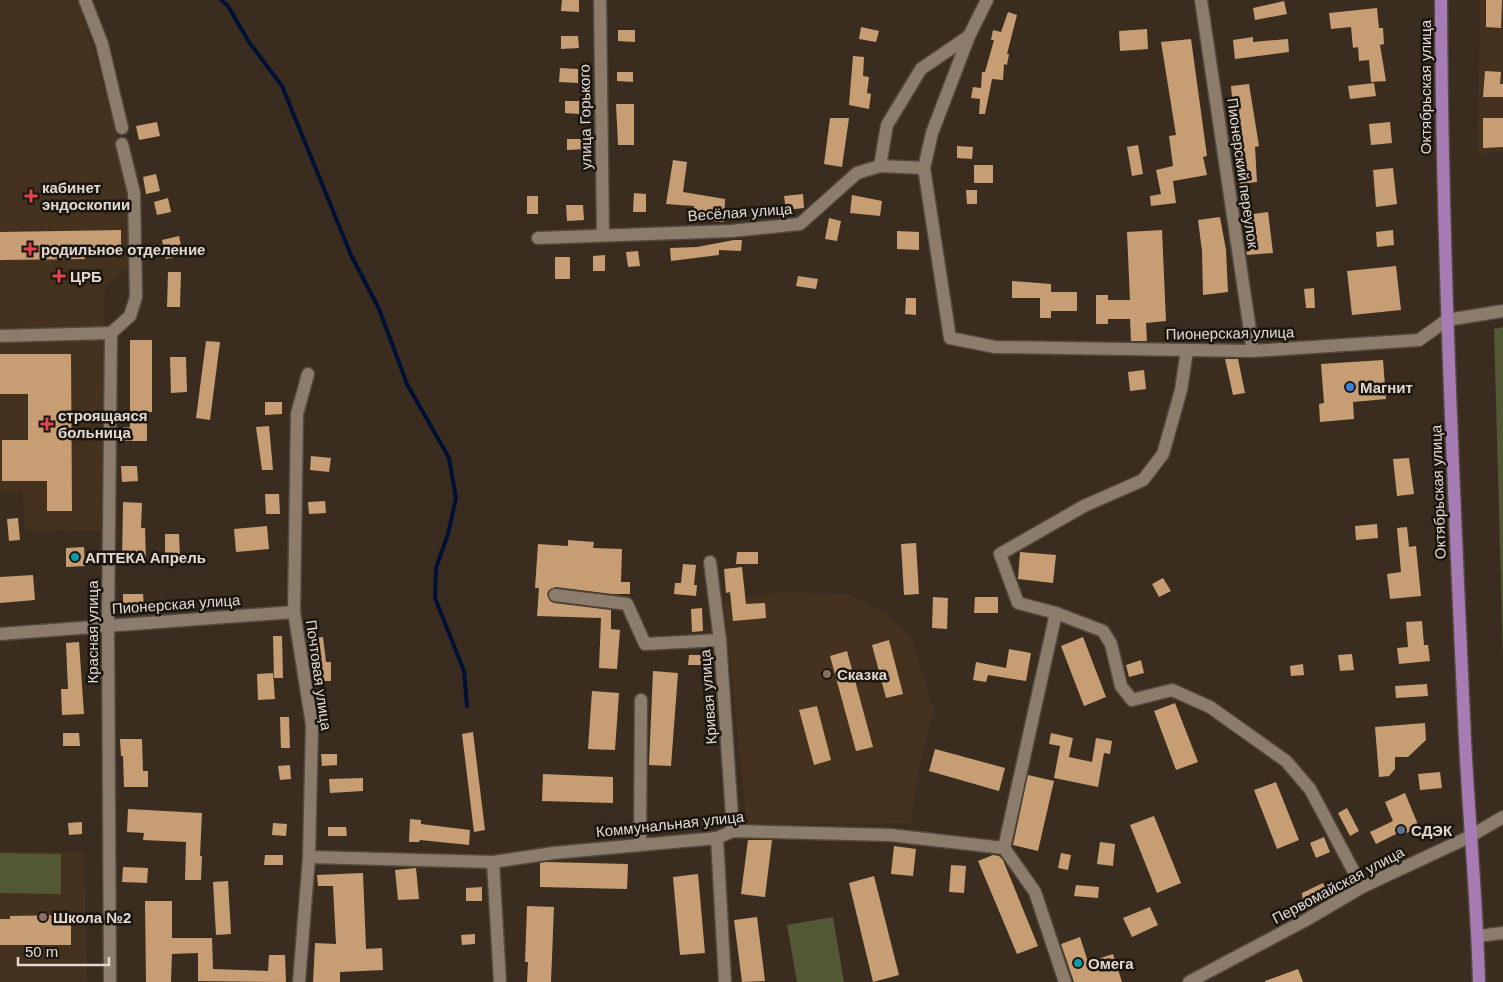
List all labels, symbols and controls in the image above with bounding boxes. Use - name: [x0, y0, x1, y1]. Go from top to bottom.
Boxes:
- street label: Октябрьская улица: [1417, 19, 1434, 154]
- street label: улица Горького: [576, 64, 594, 170]
- street label: Пионерский переулок: [1224, 97, 1262, 250]
- place label: кабинет эндоскопии: [42, 179, 130, 213]
- marker: кабинет эндоскопии: [24, 189, 38, 203]
- street label: Весёлая улица: [687, 200, 794, 224]
- place label: родильное отделение: [41, 241, 205, 258]
- marker: родильное отделение: [23, 242, 37, 256]
- place label: ЦРБ: [70, 268, 102, 285]
- marker: ЦРБ: [52, 269, 66, 283]
- street label: Пионерская улица: [1165, 323, 1295, 343]
- place label: Магнит: [1360, 379, 1413, 396]
- marker: Магнит: [1344, 381, 1356, 393]
- place label: строящаяся больница: [58, 407, 148, 441]
- marker: строящаяся больница: [40, 417, 54, 431]
- street label: Октябрьская улица: [1427, 424, 1449, 559]
- place label: АПТЕКА Апрель: [85, 549, 206, 566]
- marker: АПТЕКА Апрель: [69, 551, 81, 563]
- street label: Красная улица: [84, 580, 101, 684]
- street label: Пионерская улица: [111, 591, 241, 617]
- street label: Почтовая улица: [303, 619, 335, 732]
- street label: Кривая улица: [696, 648, 720, 745]
- place label: Сказка: [837, 666, 888, 683]
- marker: Сказка: [821, 668, 833, 680]
- street label: Коммунальная улица: [595, 808, 745, 840]
- place label: СДЭК: [1411, 822, 1453, 839]
- marker: СДЭК: [1395, 824, 1407, 836]
- street label: Первомайская улица: [1269, 843, 1407, 927]
- place label: Школа №2: [53, 909, 131, 926]
- marker: Школа №2: [37, 911, 49, 923]
- scale bar: [18, 934, 109, 966]
- text: 50 m: [25, 943, 58, 960]
- place label: Омега: [1088, 955, 1134, 972]
- marker: Омега: [1072, 957, 1084, 969]

